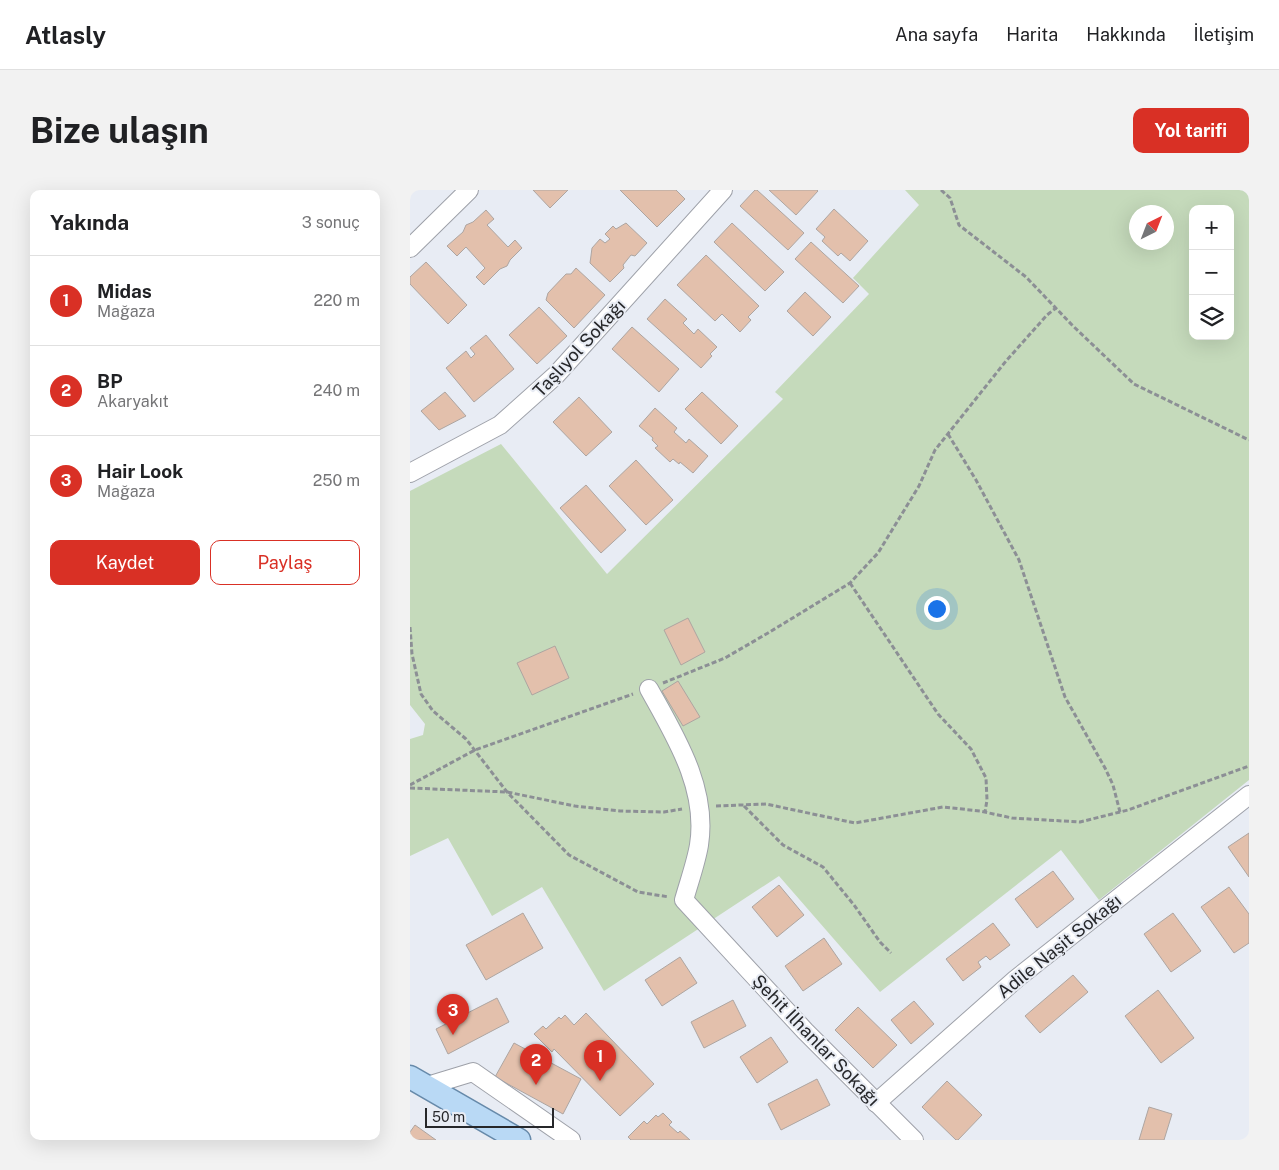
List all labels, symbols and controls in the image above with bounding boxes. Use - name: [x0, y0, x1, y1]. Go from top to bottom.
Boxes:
- text: Atlasly: [25, 21, 106, 49]
- text: Ana sayfa: [895, 24, 978, 45]
- text: Harita: [1006, 24, 1058, 45]
- text: Hakkında: [1086, 24, 1166, 45]
- text: İletişim: [1194, 24, 1254, 45]
- button: Yol tarifi: [1133, 108, 1249, 153]
- text: Bize ulaşın: [30, 110, 209, 151]
- north arrow: [1129, 205, 1174, 250]
- map controls: [1189, 205, 1234, 340]
- button: +: [1189, 205, 1234, 250]
- text: Yakında: [50, 210, 129, 235]
- text: 3 sonuç: [302, 213, 360, 232]
- button: −: [1189, 250, 1234, 295]
- text: Midas: [97, 280, 152, 302]
- text: 1: [63, 291, 69, 310]
- text: 220 m: [313, 291, 360, 310]
- street label: Taşlıyol Sokağı: [529, 295, 629, 401]
- button: layers: [1189, 295, 1234, 340]
- text: Mağaza: [97, 302, 155, 321]
- text: BP: [97, 370, 123, 392]
- text: 2: [61, 381, 71, 400]
- text: 240 m: [313, 381, 360, 400]
- text: Akaryakıt: [97, 392, 169, 411]
- text: Hair Look: [97, 460, 183, 482]
- text: 3: [61, 471, 71, 490]
- text: 250 m: [313, 471, 360, 490]
- text: Mağaza: [97, 482, 155, 501]
- button: Kaydet: [50, 540, 200, 585]
- button: Paylaş: [210, 540, 360, 585]
- your location: [924, 596, 950, 622]
- street label: Adile Naşit Sokağı: [993, 890, 1125, 1002]
- street label: Şehit İlhanlar Sokağı: [748, 969, 885, 1110]
- pin: 3: [437, 994, 469, 1035]
- pin: 1: [584, 1040, 616, 1081]
- pin: 2: [520, 1044, 552, 1085]
- scale bar: [425, 1105, 554, 1128]
- text: 50 m: [432, 1109, 465, 1125]

